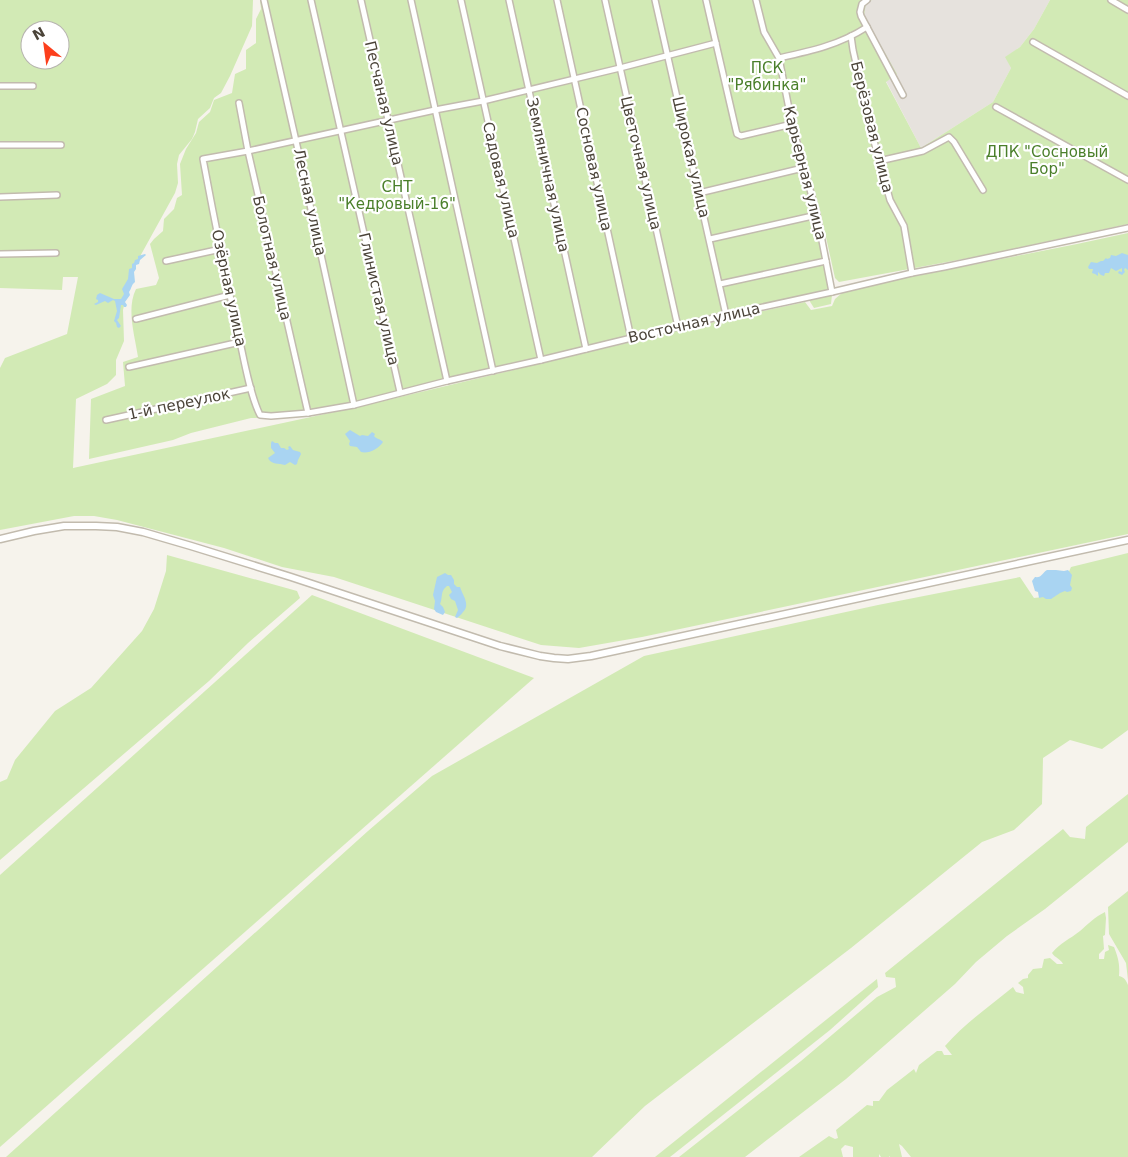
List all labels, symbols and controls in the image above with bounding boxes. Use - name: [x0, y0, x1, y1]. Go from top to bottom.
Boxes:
- north arrow: [20, 20, 70, 70]
- text: N: [30, 24, 48, 43]
- street label: Песчаная улица: [361, 39, 407, 167]
- park label: ПСК "Рябинка": [728, 59, 806, 94]
- street label: Берёзовая улица: [847, 59, 897, 195]
- street label: Цветочная улица: [617, 94, 665, 232]
- street label: Широкая улица: [668, 94, 714, 220]
- street label: Земляничная улица: [523, 96, 573, 254]
- street label: Карьерная улица: [780, 104, 830, 242]
- street label: Сосновая улица: [572, 105, 616, 233]
- street label: Садовая улица: [479, 120, 523, 240]
- park label: ДПК "Сосновый Бор": [986, 143, 1108, 178]
- street label: Лесная улица: [290, 147, 330, 257]
- park label: СНТ "Кедровый-16": [338, 178, 456, 213]
- street label: Болотная улица: [249, 194, 295, 322]
- street label: Озёрная улица: [208, 228, 250, 348]
- street label: Глинистая улица: [355, 231, 403, 367]
- street label: Восточная улица: [626, 299, 762, 347]
- street label: 1-й переулок: [126, 384, 232, 424]

